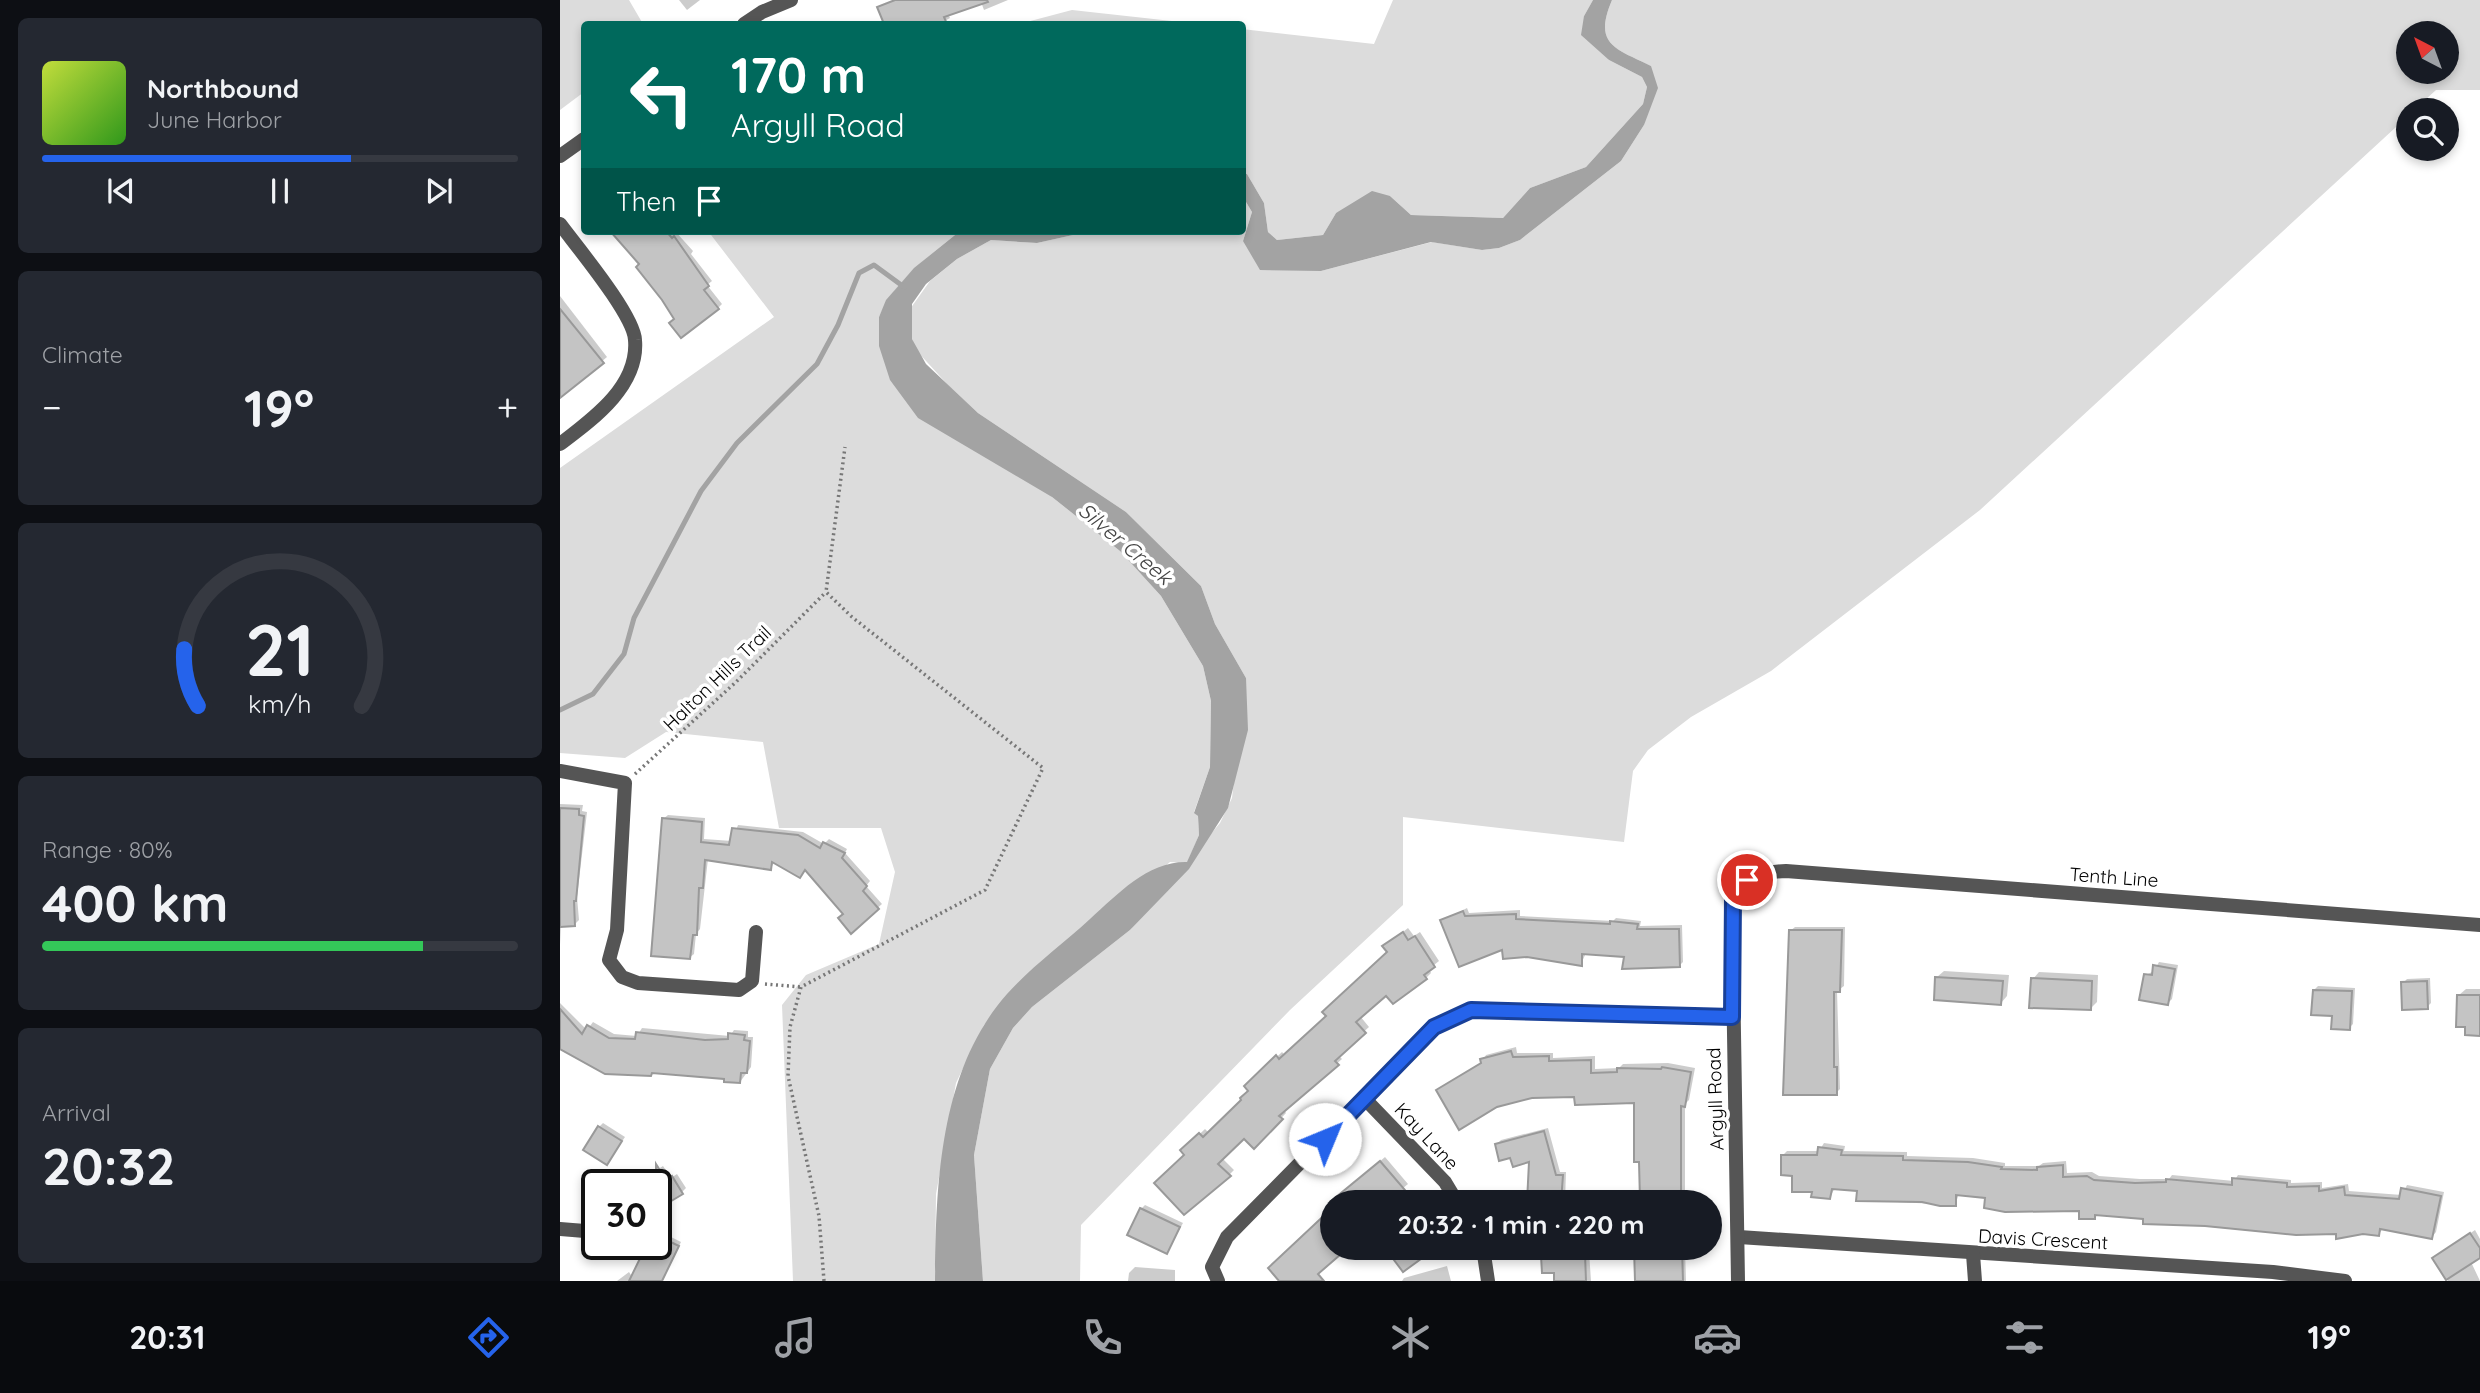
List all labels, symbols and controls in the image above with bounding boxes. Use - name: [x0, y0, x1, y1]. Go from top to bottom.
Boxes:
- north arrow: [2396, 21, 2459, 84]
- map controls: [2396, 21, 2459, 161]
- text: 170 m: [731, 44, 866, 105]
- icon: left: [616, 49, 707, 140]
- text: Northbound: [147, 72, 299, 105]
- button: search: [2396, 98, 2459, 161]
- text: June Harbor: [147, 105, 282, 134]
- text: Argyll Road: [731, 105, 905, 145]
- icon: previous: [102, 172, 140, 210]
- icon: pause: [261, 172, 299, 210]
- icon: next: [420, 172, 458, 210]
- icon: arrive: [690, 182, 728, 220]
- text: Then: [616, 185, 676, 218]
- text: Climate: [42, 340, 123, 369]
- text: 19°: [244, 375, 314, 440]
- text: −: [42, 383, 62, 431]
- text: +: [497, 383, 518, 431]
- water label: Silver Creek: [1074, 497, 1179, 591]
- text: 21: [245, 604, 315, 695]
- street label: Halton Hills Trail: [658, 620, 776, 736]
- text: km/h: [248, 688, 312, 719]
- text: Range · 80%: [42, 835, 173, 864]
- pin: [1717, 850, 1777, 910]
- icon: arrive: [1728, 861, 1766, 899]
- street label: Tenth Line: [2069, 862, 2159, 892]
- text: 400 km: [42, 870, 229, 935]
- street label: Argyll Road: [1701, 1047, 1729, 1151]
- street label: Kay Lane: [1390, 1097, 1464, 1175]
- text: Arrival: [42, 1098, 111, 1127]
- position arrow: [1288, 1102, 1362, 1176]
- text: 20:32: [42, 1133, 175, 1198]
- speed limit sign: 30: [581, 1169, 672, 1260]
- text: 20:32 · 1 min · 220 m: [1397, 1208, 1645, 1241]
- street label: Davis Crescent: [1977, 1224, 2109, 1254]
- icon: directions: [464, 1313, 513, 1362]
- icon: music: [771, 1313, 820, 1362]
- icon: phone: [1078, 1313, 1127, 1362]
- icon: climate: [1386, 1313, 1435, 1362]
- icon: car: [1693, 1313, 1742, 1362]
- icon: filters: [2000, 1313, 2049, 1362]
- text: 20:31: [129, 1317, 205, 1357]
- text: 19°: [2308, 1317, 2351, 1357]

